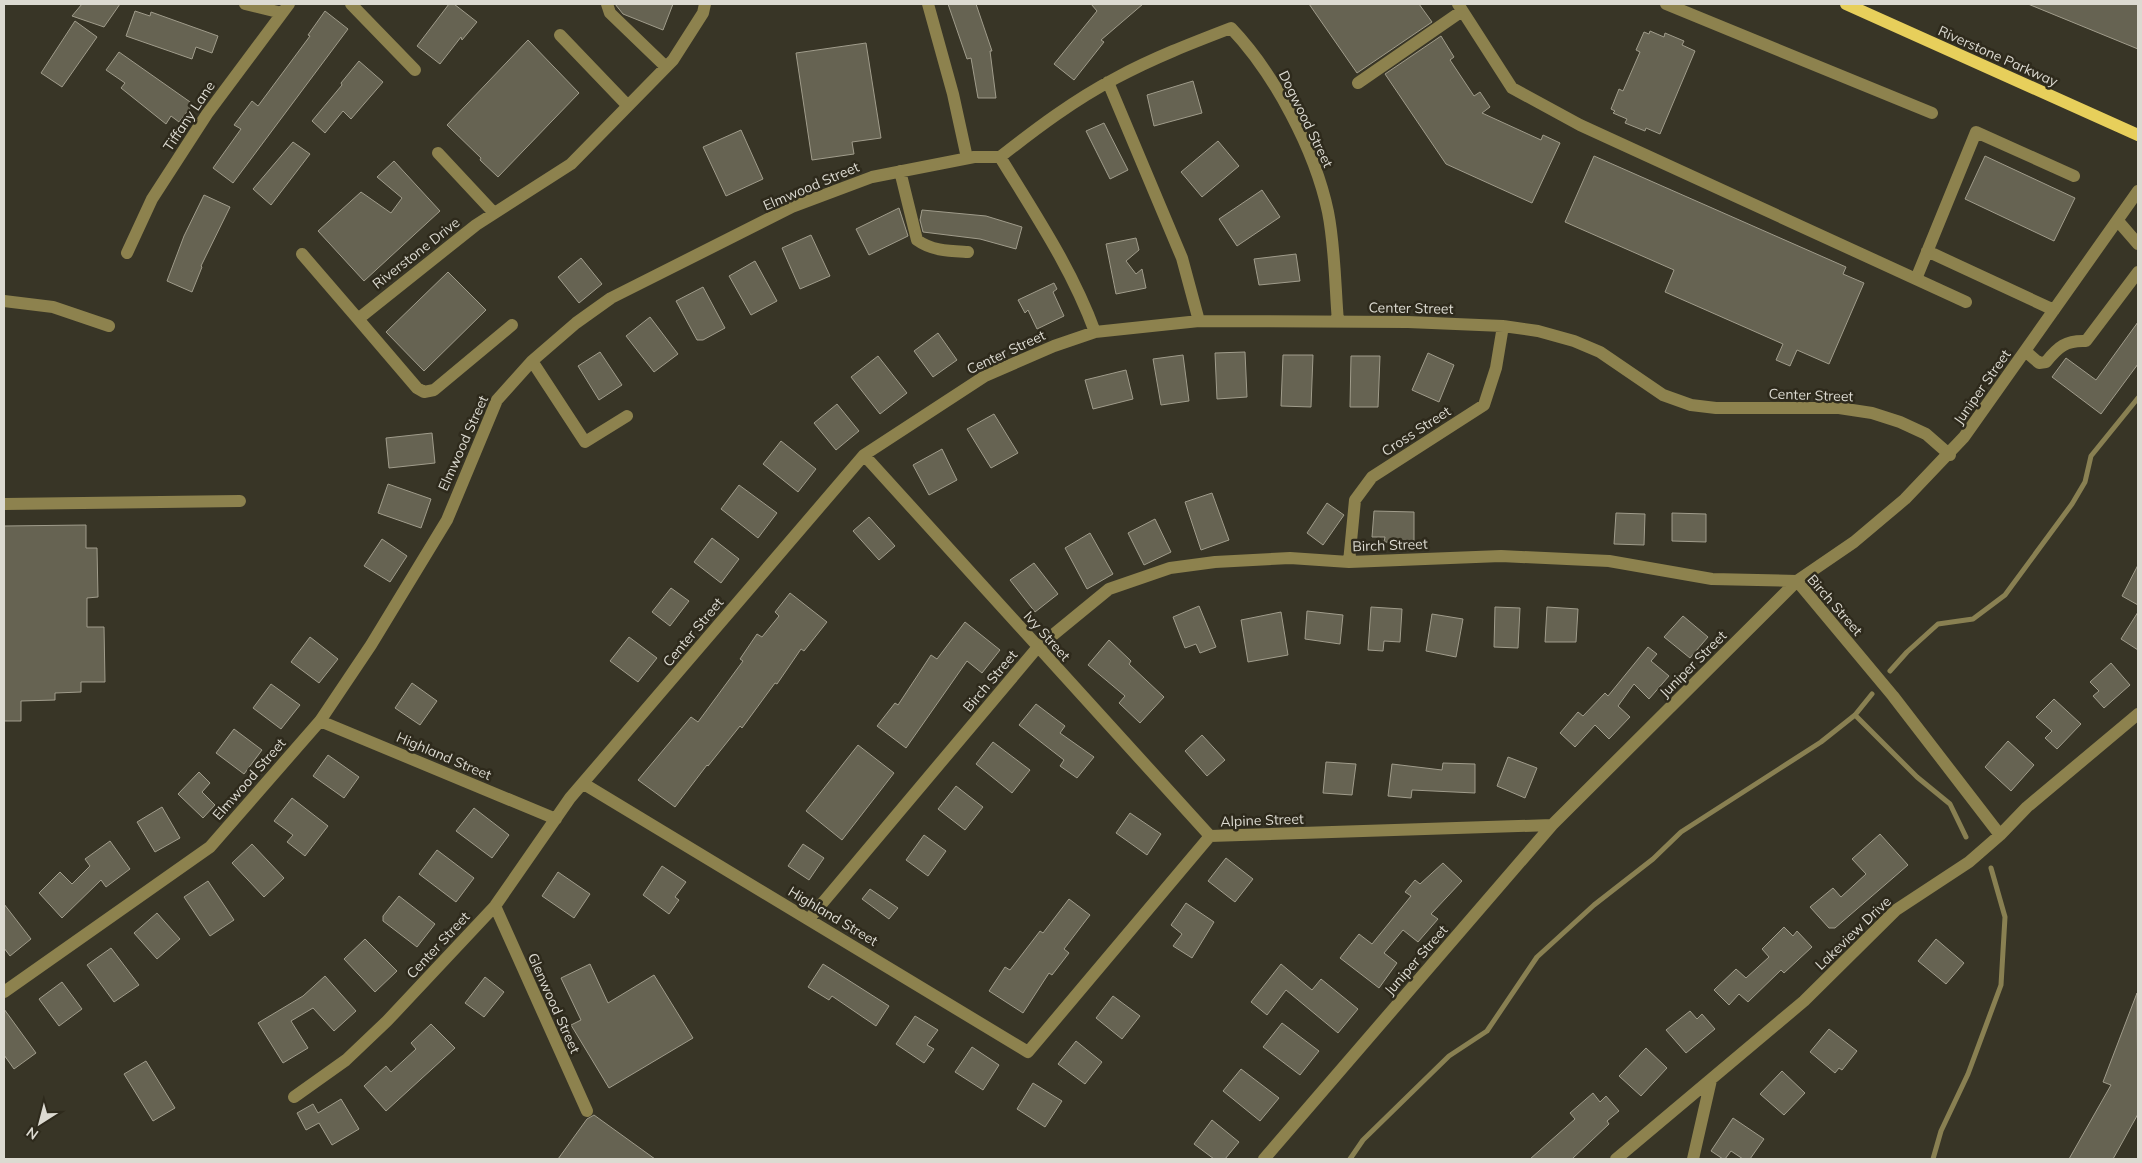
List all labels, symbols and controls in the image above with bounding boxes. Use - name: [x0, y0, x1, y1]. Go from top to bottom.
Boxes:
- street label: Riverstone Parkway: [1935, 22, 2061, 91]
- street label: Dogwood Street: [1275, 68, 1337, 171]
- street label: Tiffany Lane: [159, 78, 219, 154]
- street label: Elmwood Street: [760, 158, 862, 214]
- street label: Riverstone Drive: [369, 213, 463, 293]
- street label: Center Street: [1368, 298, 1454, 318]
- street label: Center Street: [964, 326, 1048, 378]
- street label: Juniper Street: [1949, 346, 2015, 428]
- street label: Center Street: [1768, 385, 1854, 405]
- street label: Elmwood Street: [434, 392, 492, 494]
- street label: Cross Street: [1378, 402, 1454, 460]
- street label: Birch Street: [1352, 535, 1428, 555]
- street label: Birch Street: [1803, 571, 1867, 639]
- street label: Center Street: [659, 594, 727, 670]
- street label: Ivy Street: [1020, 607, 1074, 665]
- street label: Juniper Street: [1656, 627, 1730, 701]
- street label: Birch Street: [959, 646, 1021, 716]
- street label: Highland Street: [394, 728, 494, 784]
- street label: Elmwood Street: [209, 734, 290, 824]
- street label: Alpine Street: [1220, 810, 1304, 830]
- street label: Highland Street: [785, 882, 881, 950]
- street label: Lakeview Drive: [1811, 892, 1895, 974]
- street label: Center Street: [402, 908, 474, 982]
- street label: Juniper Street: [1380, 921, 1452, 999]
- street label: Glenwood Street: [524, 950, 584, 1056]
- north arrow: [15, 1098, 65, 1148]
- text: N: [23, 1123, 42, 1144]

